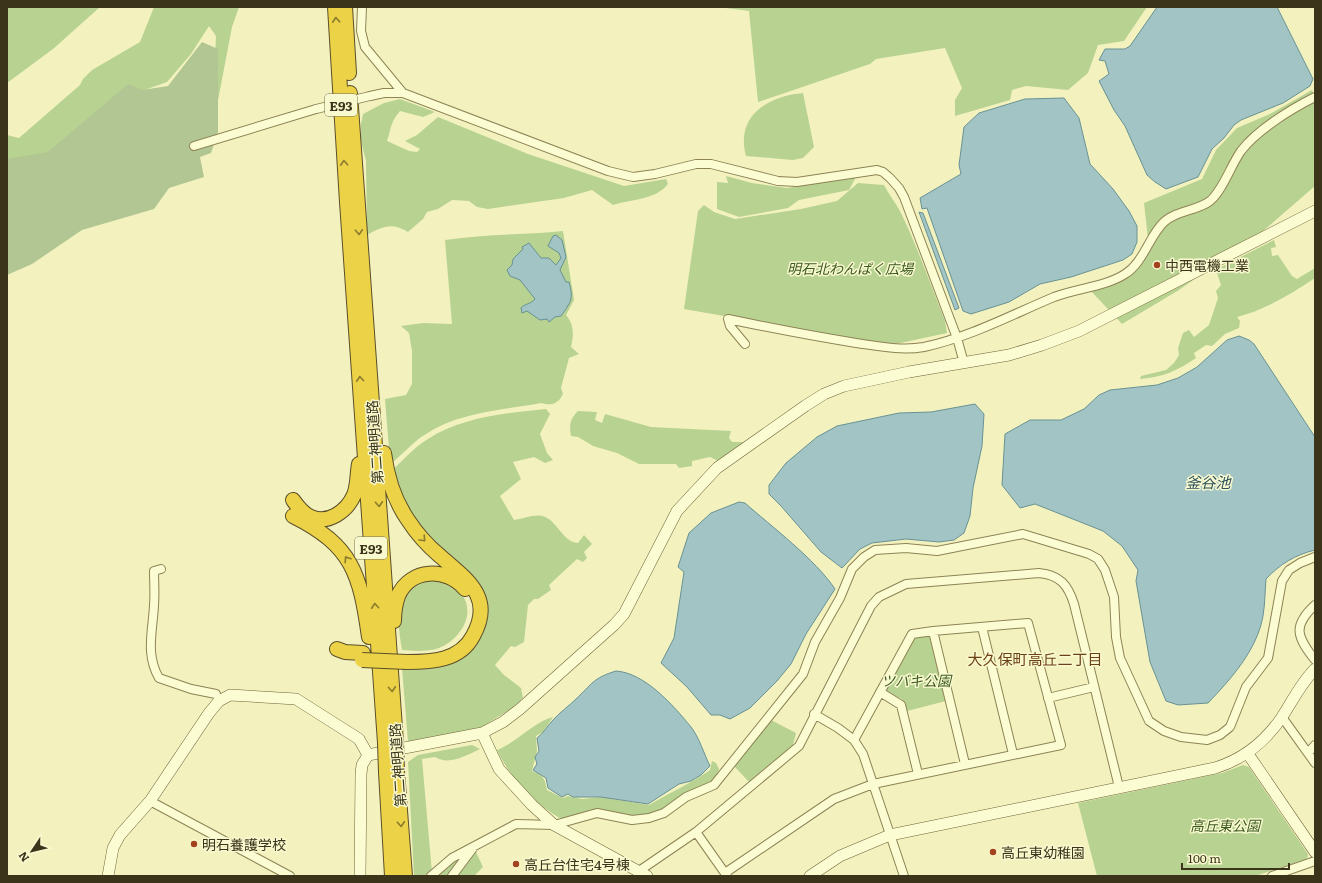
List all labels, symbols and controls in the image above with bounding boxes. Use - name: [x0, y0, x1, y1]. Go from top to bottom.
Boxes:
- one-way arrow: [332, 17, 340, 23]
- road number: E93: [325, 94, 357, 116]
- one-way arrow: [340, 160, 349, 166]
- one-way arrow: [355, 229, 364, 235]
- place label: 中西電機工業: [1165, 255, 1249, 275]
- park label: 明石北わんぱく広場: [787, 258, 915, 278]
- marker: 中西電機工業: [1152, 260, 1162, 270]
- one-way arrow: [355, 376, 364, 382]
- street label: 第二神明道路: [361, 399, 387, 485]
- water label: 釜谷池: [1185, 470, 1232, 493]
- one-way arrow: [374, 501, 383, 507]
- one-way arrow: [418, 534, 425, 542]
- road number: E93: [355, 537, 387, 559]
- one-way arrow: [344, 556, 352, 563]
- one-way arrow: [371, 603, 379, 609]
- district label: 大久保町高丘二丁目: [967, 647, 1103, 670]
- park label: ツバキ公園: [881, 670, 953, 690]
- one-way arrow: [388, 686, 397, 692]
- street label: 第二神明道路: [384, 722, 410, 808]
- park label: 高丘東公園: [1190, 815, 1262, 835]
- one-way arrow: [397, 821, 406, 827]
- north arrow: [12, 831, 52, 871]
- place label: 明石養護学校: [202, 834, 286, 854]
- marker: 明石養護学校: [189, 839, 199, 849]
- place label: 高丘東幼稚園: [1001, 842, 1085, 862]
- scale bar: [1182, 845, 1289, 871]
- marker: 高丘東幼稚園: [988, 847, 998, 857]
- text: N: [14, 849, 32, 866]
- text: 100 m: [1188, 849, 1221, 867]
- place label: 高丘台住宅4号棟: [524, 854, 630, 874]
- marker: 高丘台住宅4号棟: [511, 859, 521, 869]

